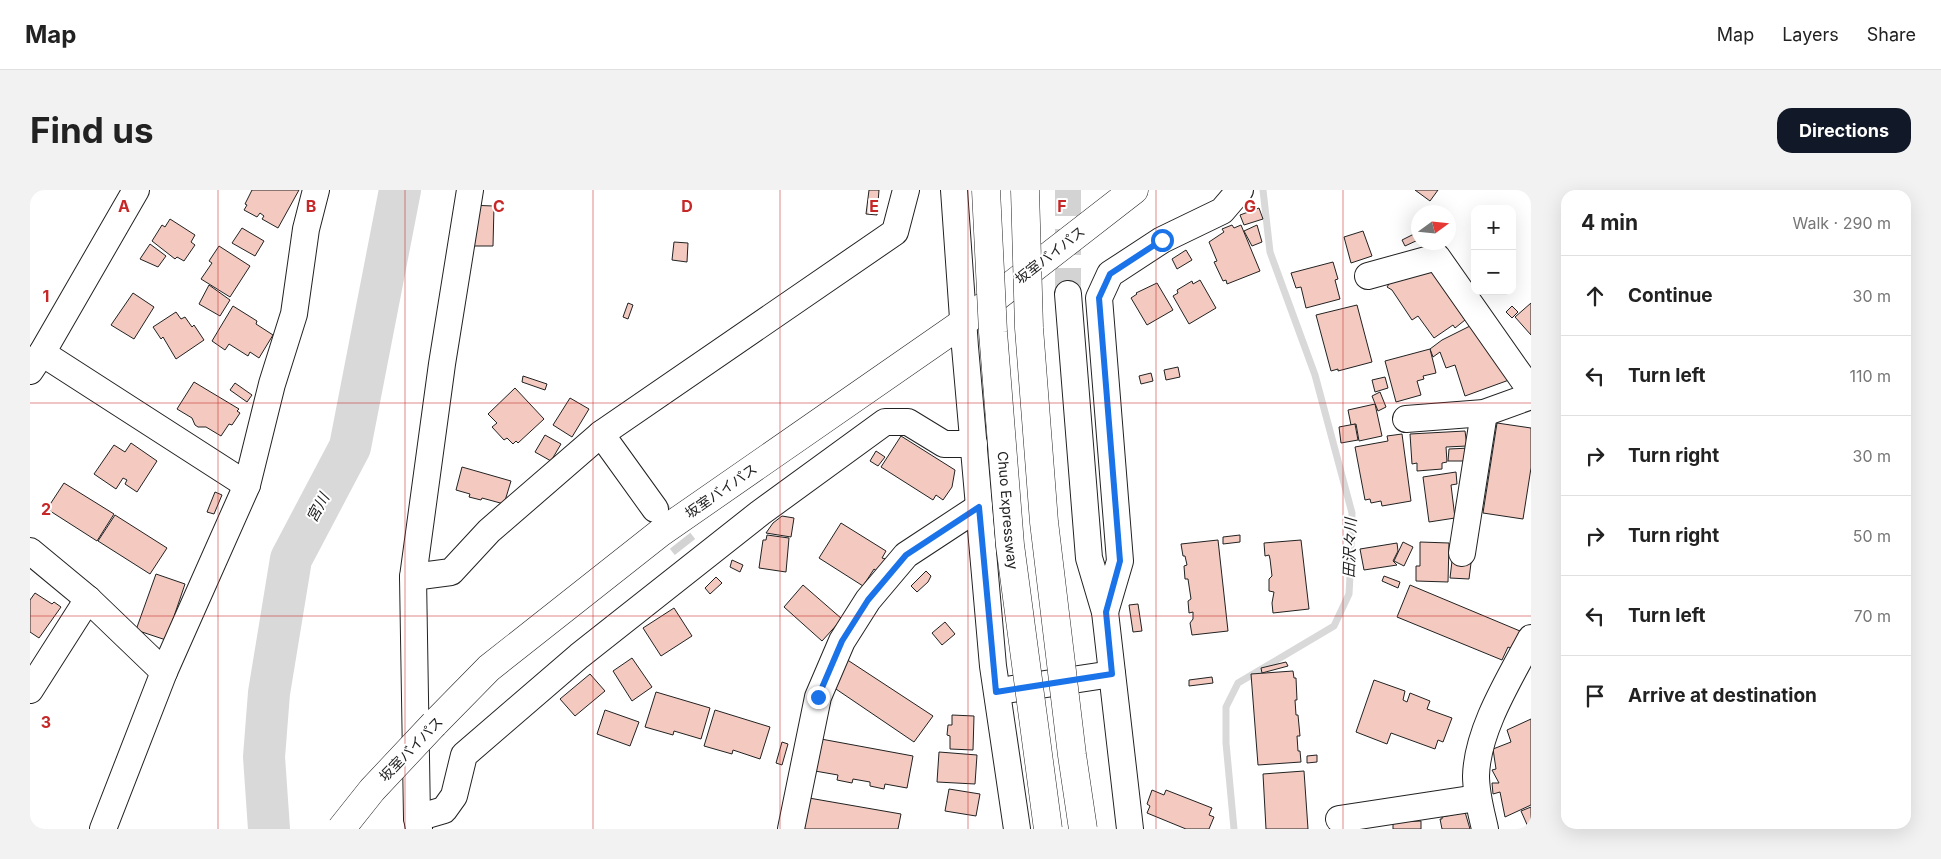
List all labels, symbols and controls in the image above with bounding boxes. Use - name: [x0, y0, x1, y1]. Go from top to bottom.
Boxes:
- text: Map: [25, 20, 76, 49]
- text: Map: [1717, 24, 1754, 45]
- text: Layers: [1782, 24, 1839, 45]
- text: Share: [1867, 24, 1916, 45]
- button: Directions: [1777, 108, 1911, 153]
- text: Find us: [30, 109, 154, 151]
- text: A: [118, 196, 130, 216]
- text: B: [306, 196, 316, 216]
- text: C: [493, 196, 505, 216]
- text: D: [681, 196, 693, 216]
- text: E: [869, 196, 879, 216]
- text: F: [1057, 196, 1067, 216]
- text: G: [1244, 196, 1256, 216]
- north arrow: [1411, 205, 1456, 250]
- map controls: [1471, 205, 1516, 295]
- button: +: [1471, 205, 1516, 250]
- text: 4 min: [1581, 210, 1638, 235]
- text: Walk · 290 m: [1793, 213, 1891, 233]
- street label: 坂室バイパス: [1011, 222, 1088, 287]
- route start: [1151, 229, 1174, 252]
- button: −: [1471, 250, 1516, 295]
- icon: ahead: [1581, 282, 1609, 310]
- text: Continue: [1628, 284, 1713, 307]
- text: 1: [43, 286, 49, 306]
- text: 30 m: [1853, 286, 1891, 306]
- icon: left: [1581, 362, 1609, 390]
- text: Turn left: [1628, 364, 1706, 387]
- text: 110 m: [1849, 366, 1891, 386]
- icon: right: [1581, 442, 1609, 470]
- text: Turn right: [1628, 444, 1719, 467]
- text: 30 m: [1853, 446, 1891, 466]
- street label: Chuo Expressway: [995, 450, 1022, 571]
- street label: 坂室バイパス: [682, 460, 760, 522]
- water label: 宮川: [302, 488, 334, 525]
- text: 2: [41, 499, 51, 519]
- water label: 田沢々川: [1339, 516, 1360, 578]
- icon: right: [1581, 522, 1609, 550]
- text: Turn right: [1628, 524, 1719, 547]
- text: 50 m: [1853, 526, 1891, 546]
- icon: left: [1581, 602, 1609, 630]
- text: Turn left: [1628, 604, 1706, 627]
- text: 70 m: [1854, 606, 1891, 626]
- icon: arrive: [1581, 682, 1609, 710]
- text: Arrive at destination: [1628, 684, 1817, 707]
- route end: [807, 686, 830, 709]
- text: 3: [41, 712, 51, 732]
- street label: 坂室バイパス: [375, 713, 446, 785]

